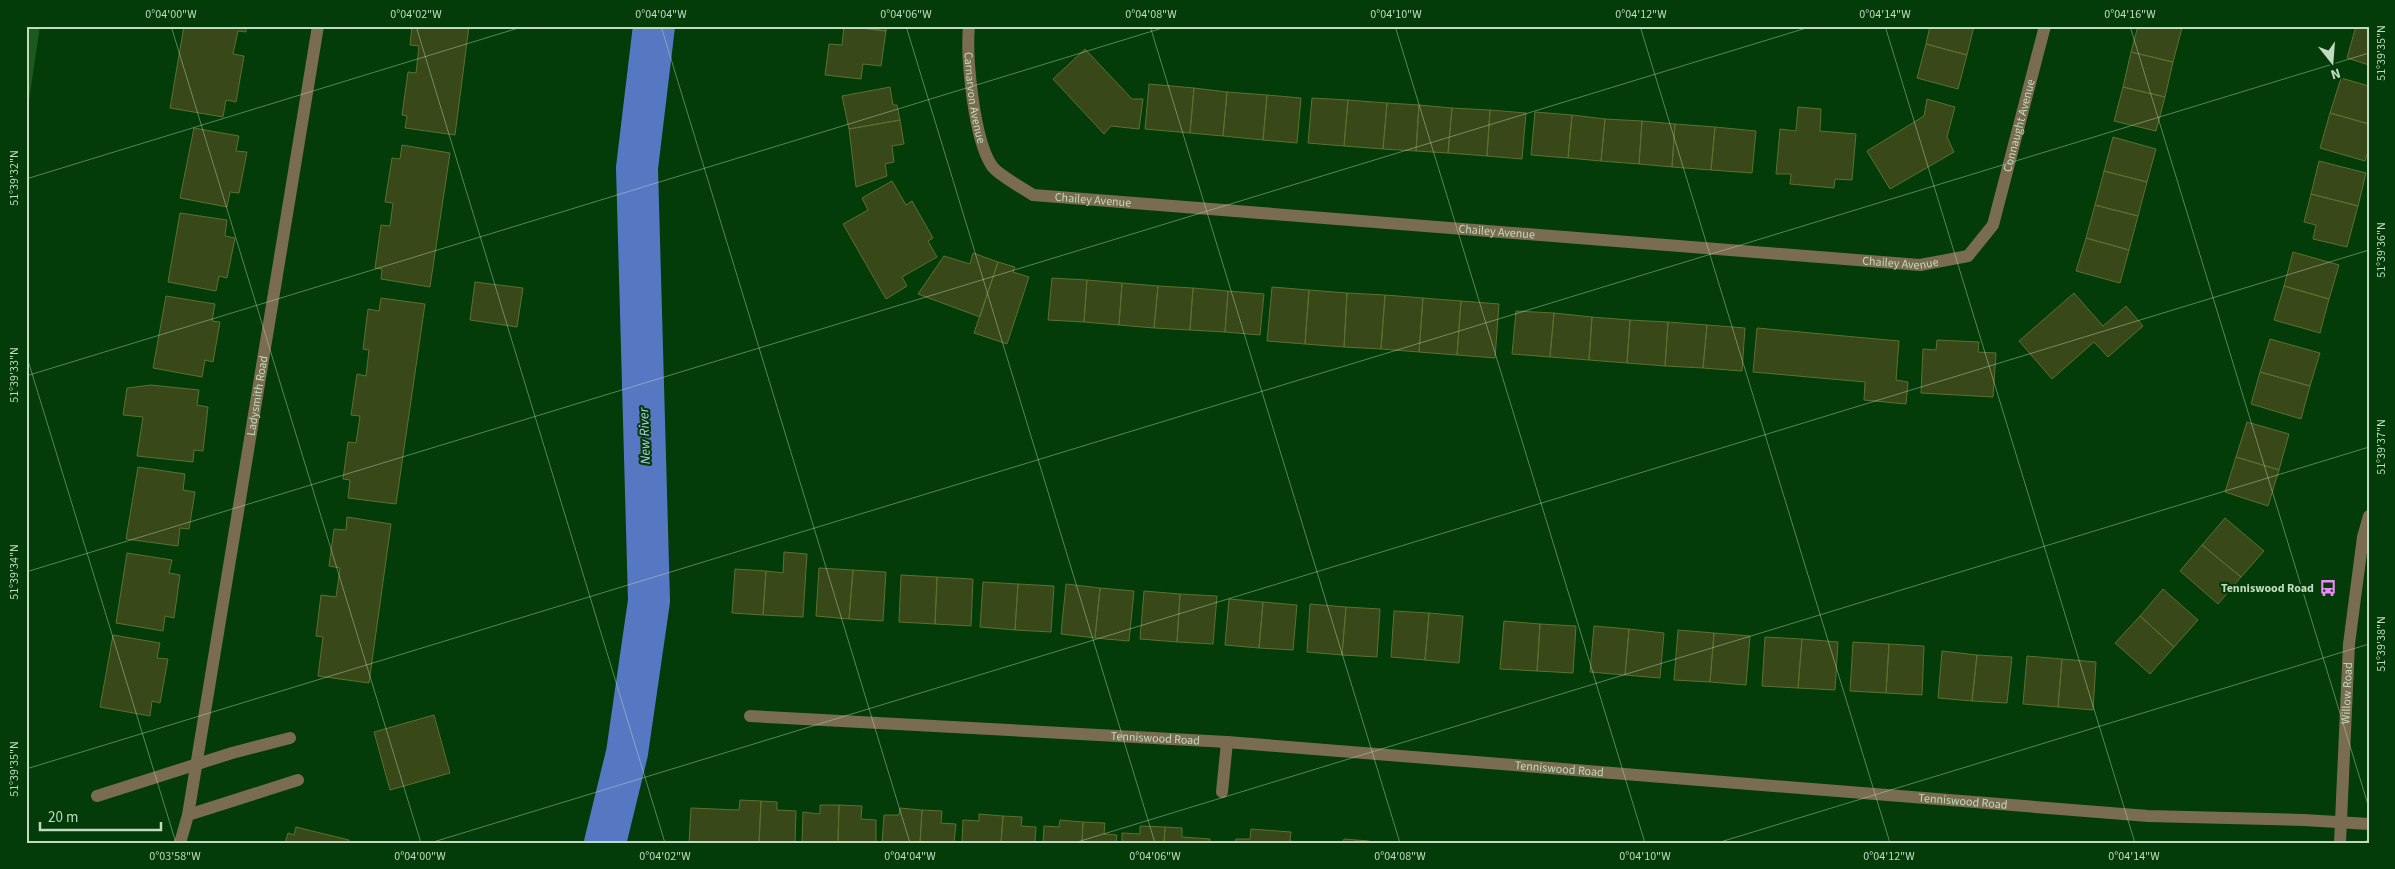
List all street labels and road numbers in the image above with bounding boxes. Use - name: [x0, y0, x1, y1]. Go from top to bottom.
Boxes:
- street label: Carnarvon Avenue: [960, 51, 990, 146]
- street label: Connaught Avenue: [1999, 77, 2040, 174]
- street label: Chailey Avenue: [1054, 189, 1132, 212]
- street label: Chailey Avenue: [1458, 221, 1536, 244]
- street label: Chailey Avenue: [1862, 252, 1940, 274]
- street label: Ladysmith Road: [243, 354, 273, 437]
- street label: Willow Road: [2337, 662, 2357, 724]
- street label: Tenniswood Road: [1110, 728, 1200, 750]
- street label: Tenniswood Road: [1514, 757, 1604, 781]
- street label: Tenniswood Road: [1918, 790, 2008, 814]

